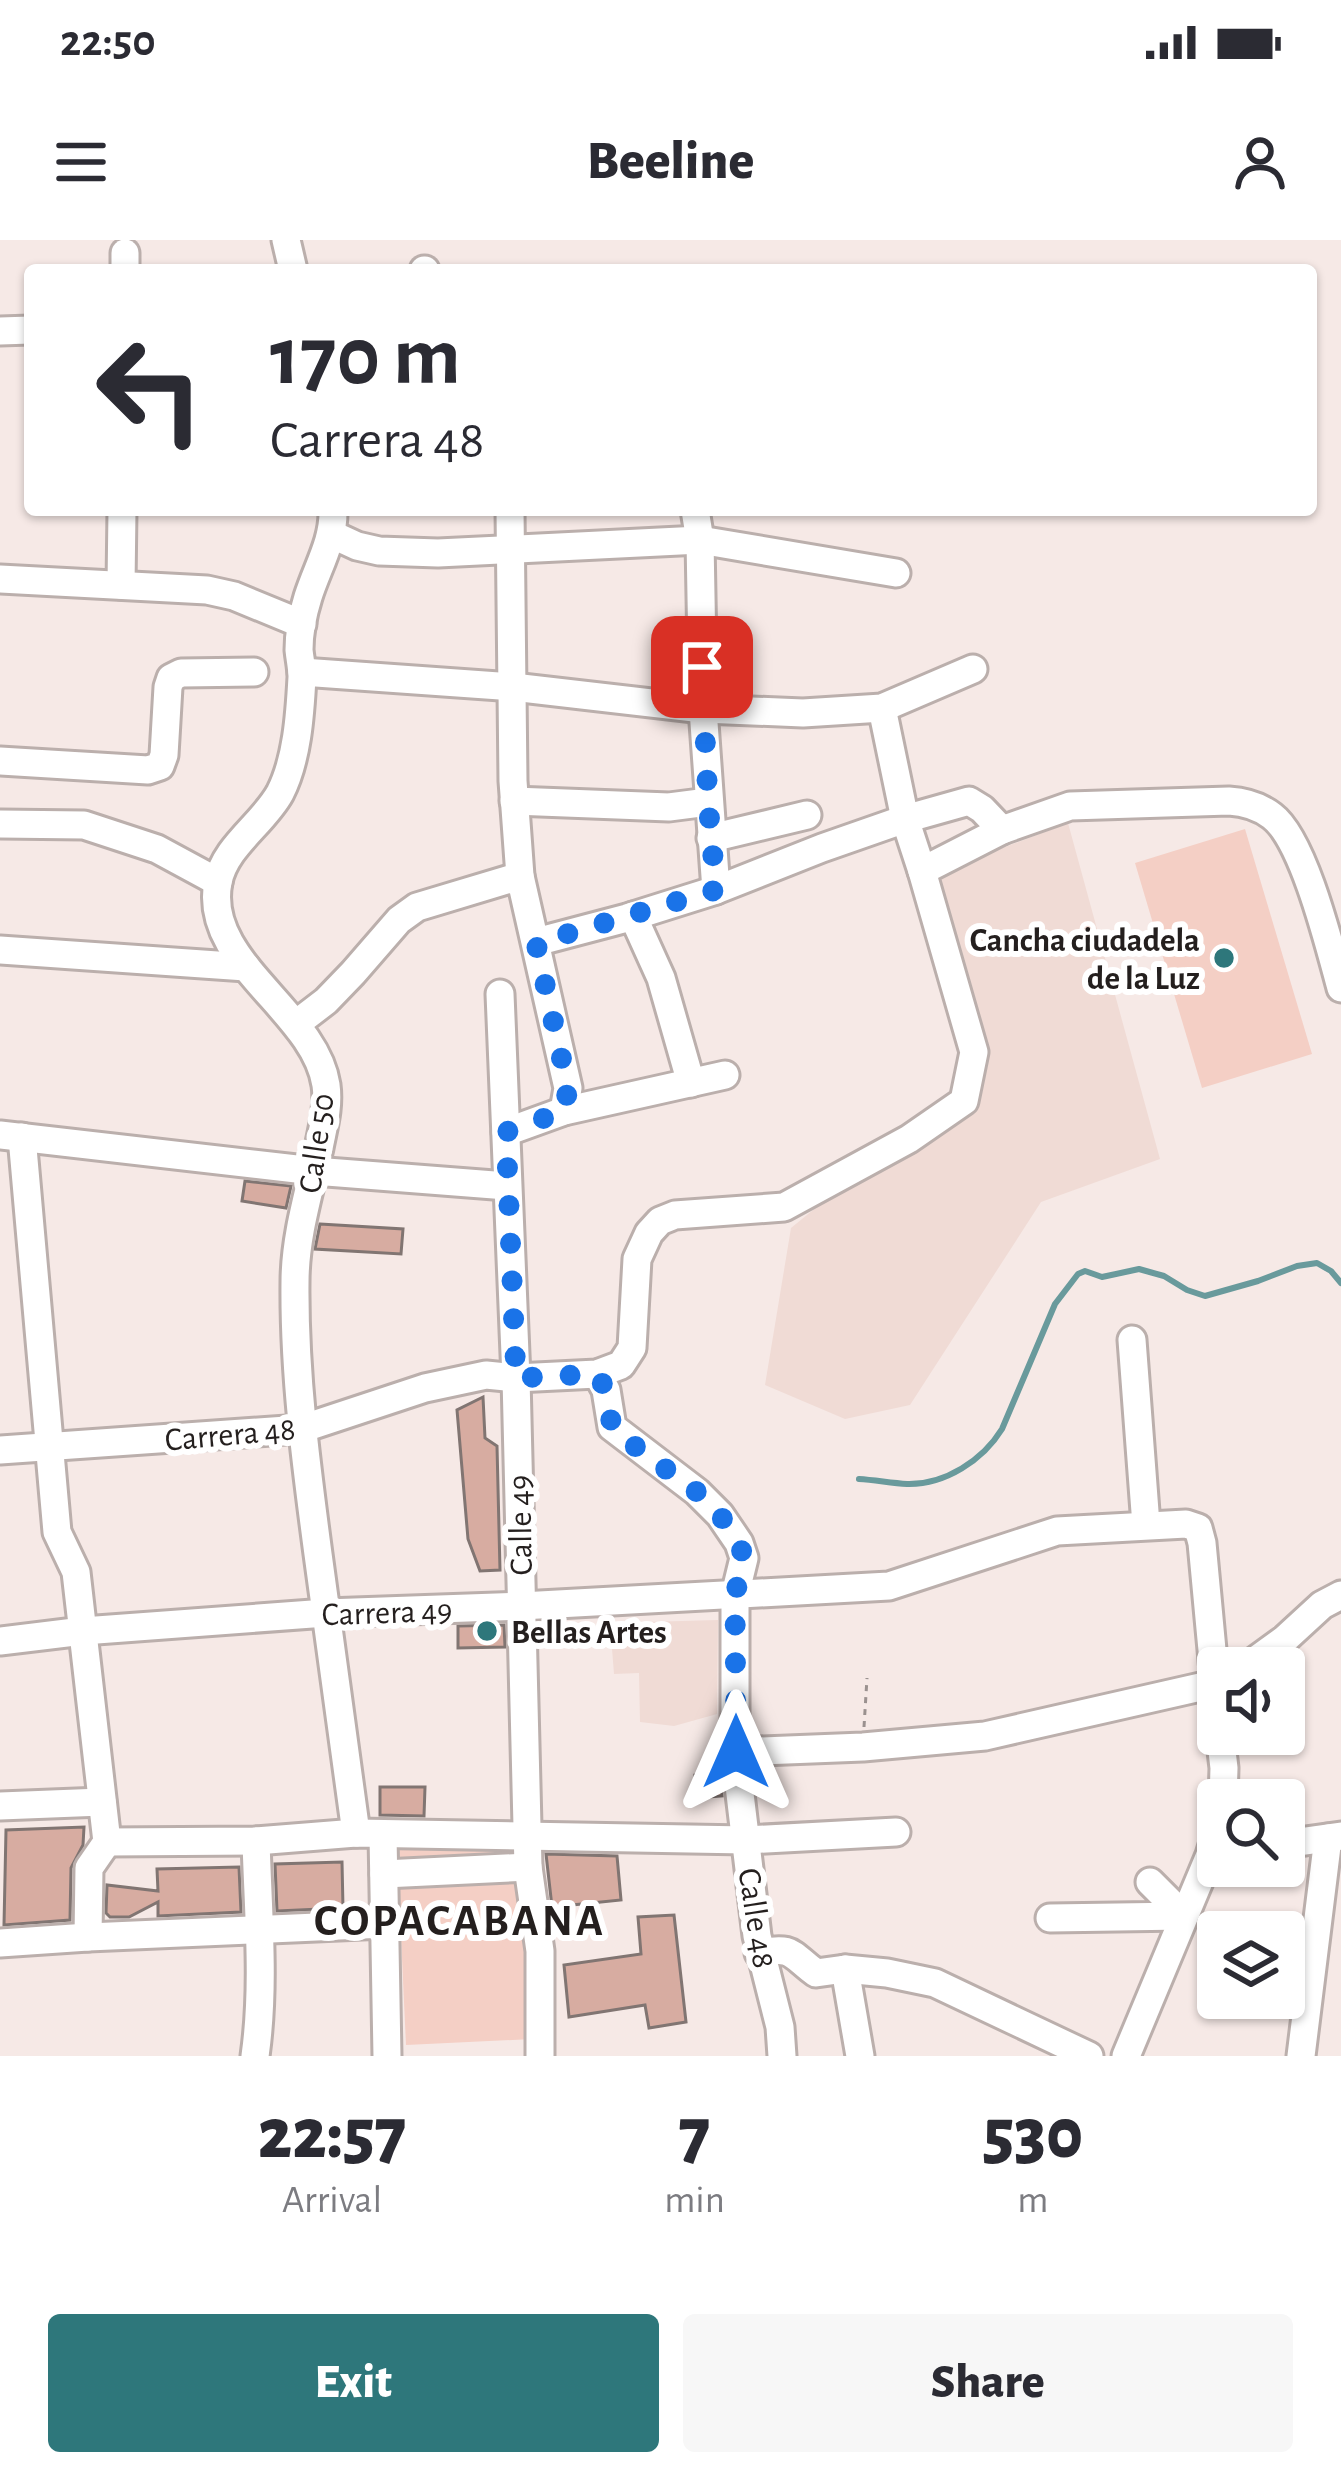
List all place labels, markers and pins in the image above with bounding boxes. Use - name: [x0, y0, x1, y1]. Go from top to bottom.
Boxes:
- pin: [651, 616, 753, 718]
- place label: Cancha ciudadela de la Luz: [970, 925, 1200, 996]
- marker: Cancha ciudadela de la Luz: [1211, 945, 1237, 971]
- place label: Bellas Artes: [511, 1617, 667, 1650]
- marker: Bellas Artes: [474, 1618, 500, 1644]

